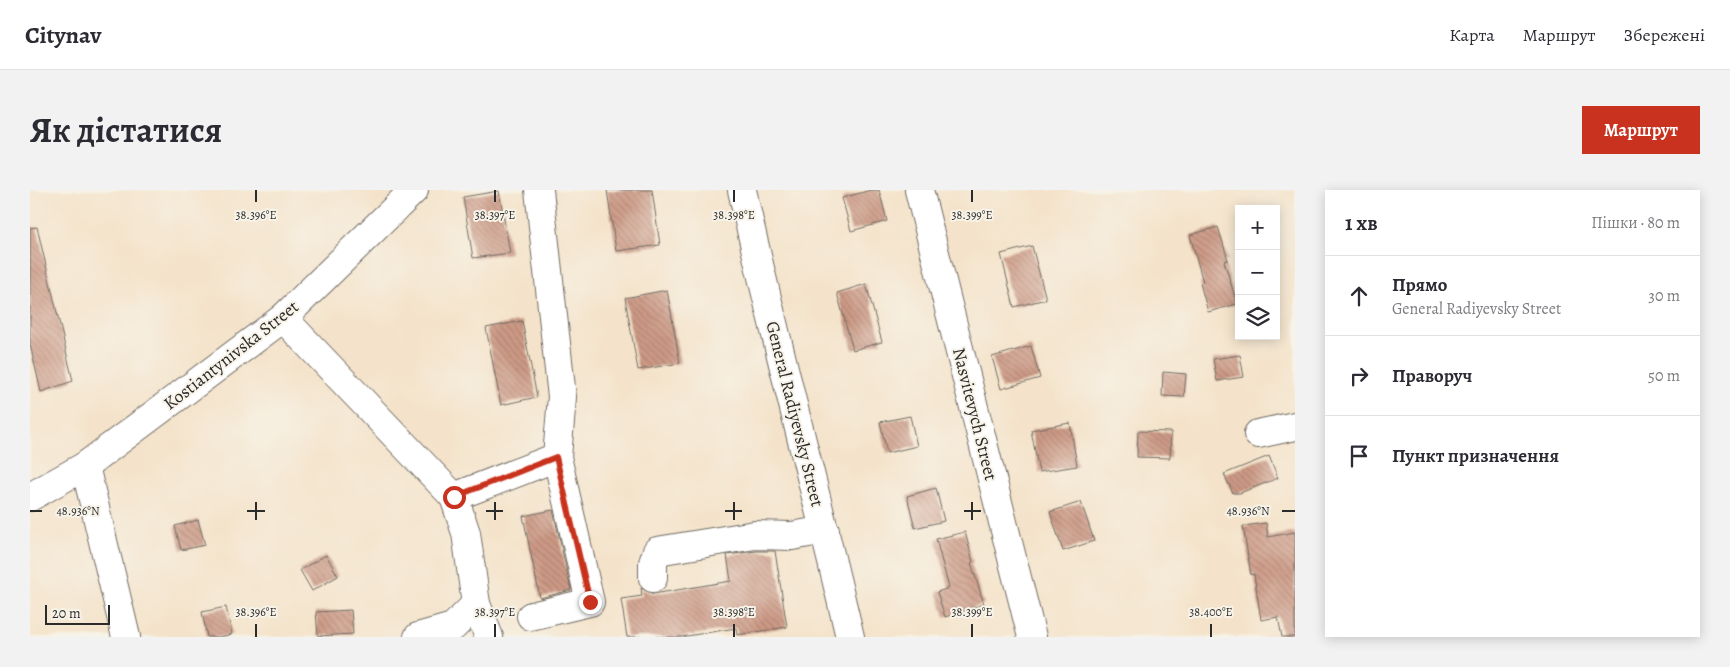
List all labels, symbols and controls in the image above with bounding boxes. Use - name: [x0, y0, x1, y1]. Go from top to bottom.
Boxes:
- text: Citynav: [25, 19, 101, 51]
- text: Карта: [1449, 23, 1495, 47]
- text: Маршрут: [1523, 23, 1596, 47]
- text: Збережені: [1624, 23, 1705, 47]
- text: Як дістатися: [30, 106, 222, 154]
- button: Маршрут: [1582, 106, 1700, 154]
- map controls: [1235, 205, 1280, 340]
- button: +: [1235, 205, 1280, 250]
- text: 38.396°E: [235, 207, 277, 223]
- text: 38.397°E: [475, 207, 515, 223]
- text: 38.398°E: [713, 207, 755, 223]
- text: 38.399°E: [951, 207, 993, 223]
- text: 1 хв: [1345, 209, 1378, 237]
- text: Пішки · 80 m: [1591, 212, 1680, 234]
- button: −: [1235, 250, 1280, 295]
- text: Прямо: [1392, 272, 1447, 298]
- icon: ahead: [1345, 282, 1373, 310]
- text: 30 m: [1648, 285, 1680, 307]
- street label: Kostiantynivska Street: [159, 295, 304, 415]
- button: layers: [1235, 295, 1280, 340]
- text: General Radiyevsky Street: [1392, 298, 1561, 320]
- street label: General Radiyevsky Street: [760, 319, 830, 509]
- street label: Nasvitevych Street: [947, 345, 1003, 483]
- icon: right: [1345, 362, 1373, 390]
- text: Праворуч: [1392, 363, 1472, 389]
- text: 50 m: [1648, 365, 1680, 387]
- icon: arrive: [1345, 442, 1373, 470]
- text: Пункт призначення: [1392, 443, 1559, 469]
- route start: [443, 486, 466, 509]
- text: 48.936°N: [56, 503, 100, 519]
- text: 48.936°N: [1226, 503, 1270, 519]
- route end: [579, 591, 602, 614]
- scale bar: [45, 602, 110, 625]
- text: 20 m: [52, 604, 81, 623]
- text: 38.396°E: [235, 604, 277, 620]
- text: 38.397°E: [475, 604, 515, 620]
- text: 38.398°E: [713, 604, 755, 620]
- text: 38.399°E: [951, 604, 993, 620]
- text: 38.400°E: [1189, 604, 1233, 620]

